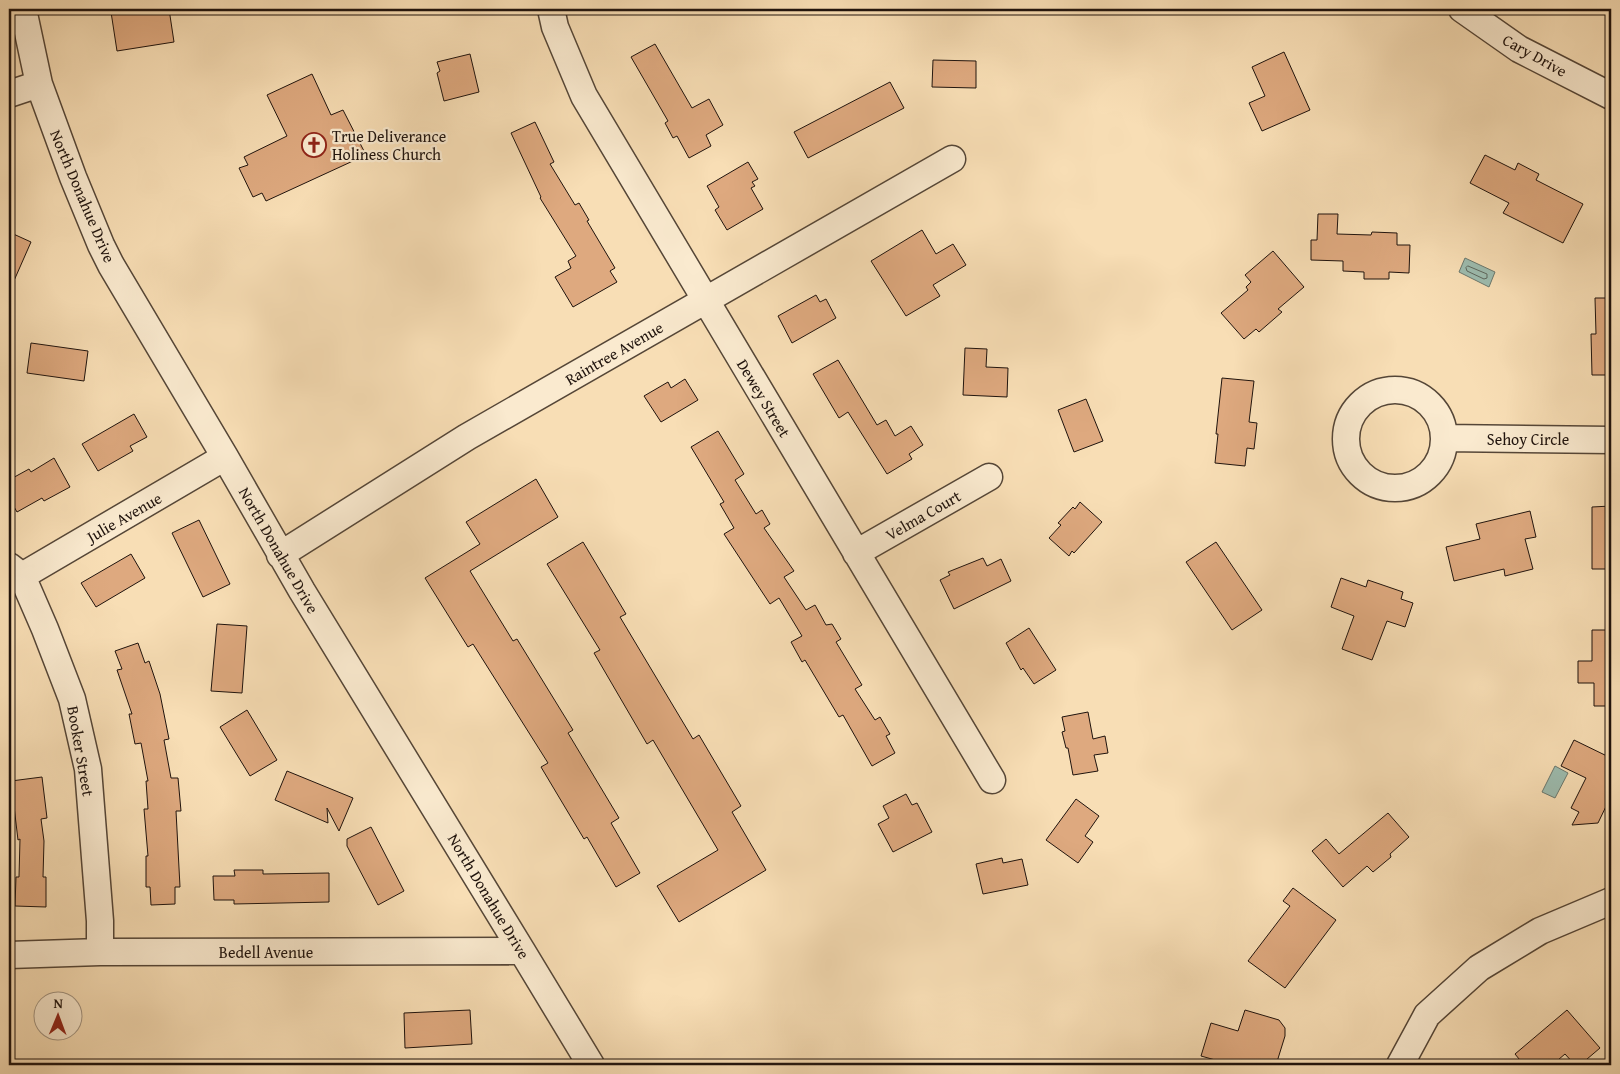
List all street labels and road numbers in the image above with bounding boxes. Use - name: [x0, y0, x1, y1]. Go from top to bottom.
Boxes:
- street label: Cary Drive: [1498, 27, 1572, 83]
- street label: North Donahue Drive: [44, 126, 122, 266]
- street label: Raintree Avenue: [560, 315, 668, 391]
- street label: Dewey Street: [731, 354, 797, 442]
- street label: Sehoy Circle: [1487, 427, 1569, 451]
- street label: North Donahue Drive: [233, 482, 325, 618]
- street label: Velma Court: [881, 484, 965, 546]
- street label: Julie Avenue: [80, 486, 166, 549]
- street label: Booker Street: [61, 704, 101, 798]
- street label: North Donahue Drive: [442, 829, 536, 963]
- street label: Bedell Avenue: [219, 940, 313, 964]

